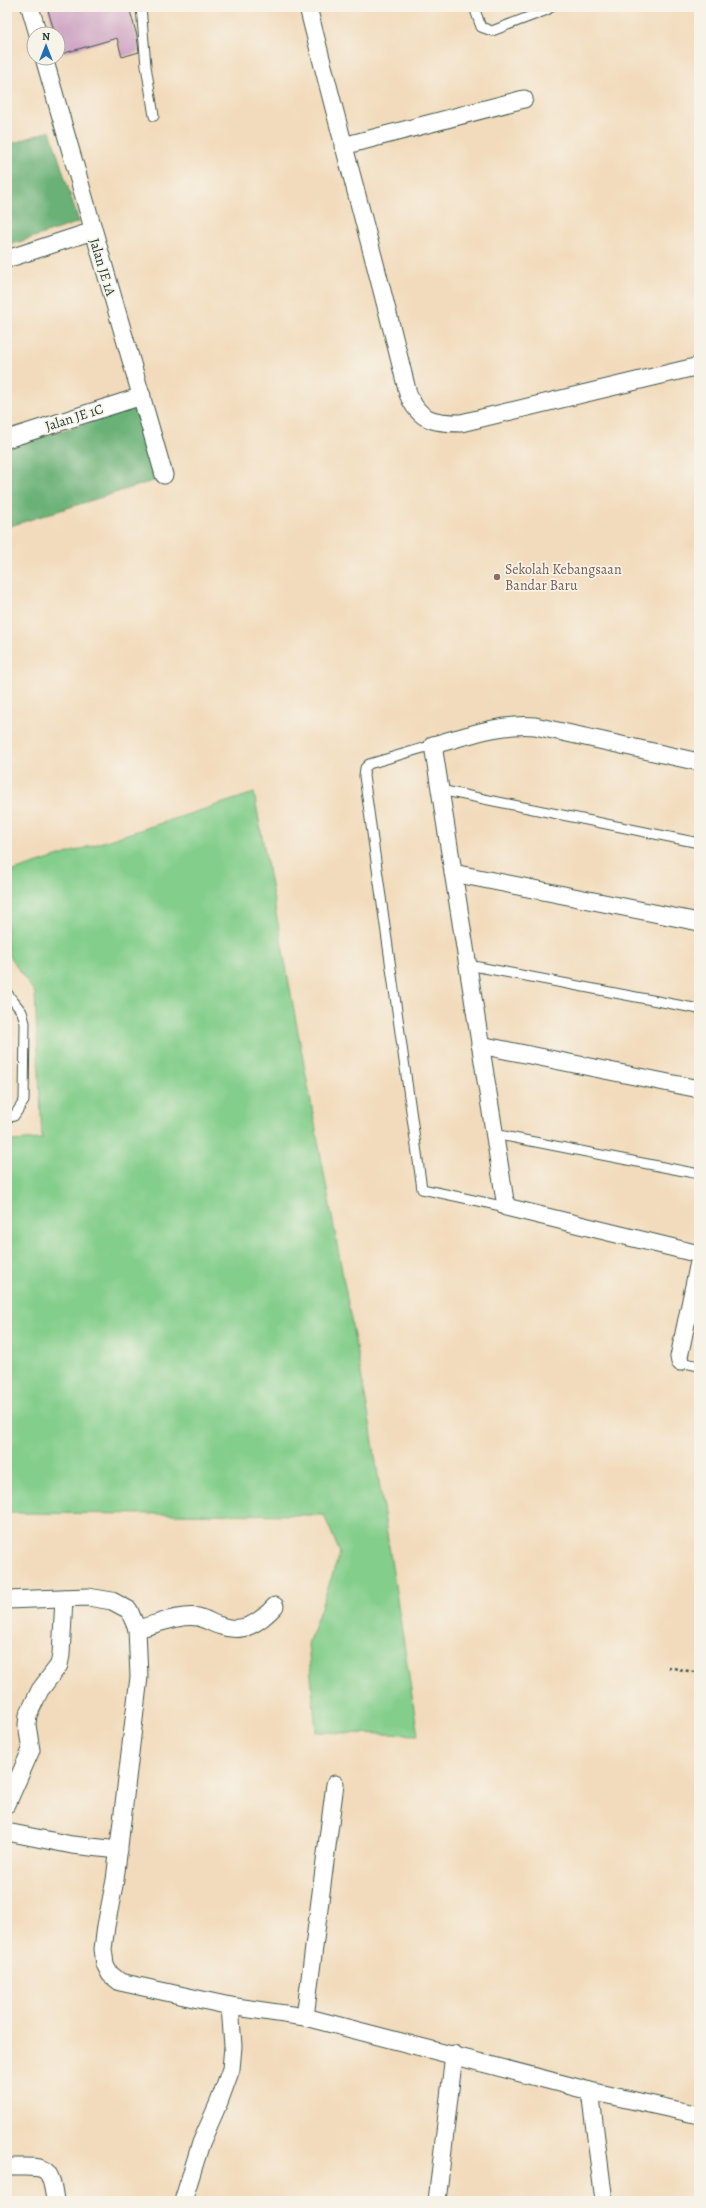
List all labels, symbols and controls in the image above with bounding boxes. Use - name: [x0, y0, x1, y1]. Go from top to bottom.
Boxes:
- north arrow: [26, 26, 66, 66]
- text: N: [42, 29, 50, 44]
- street label: Jalan JE 1A: [85, 236, 121, 299]
- street label: Jalan JE 1C: [43, 399, 106, 436]
- place label: Sekolah Kebangsaan Bandar Baru: [505, 560, 622, 595]
- marker: Sekolah Kebangsaan Bandar Baru: [492, 572, 502, 582]

